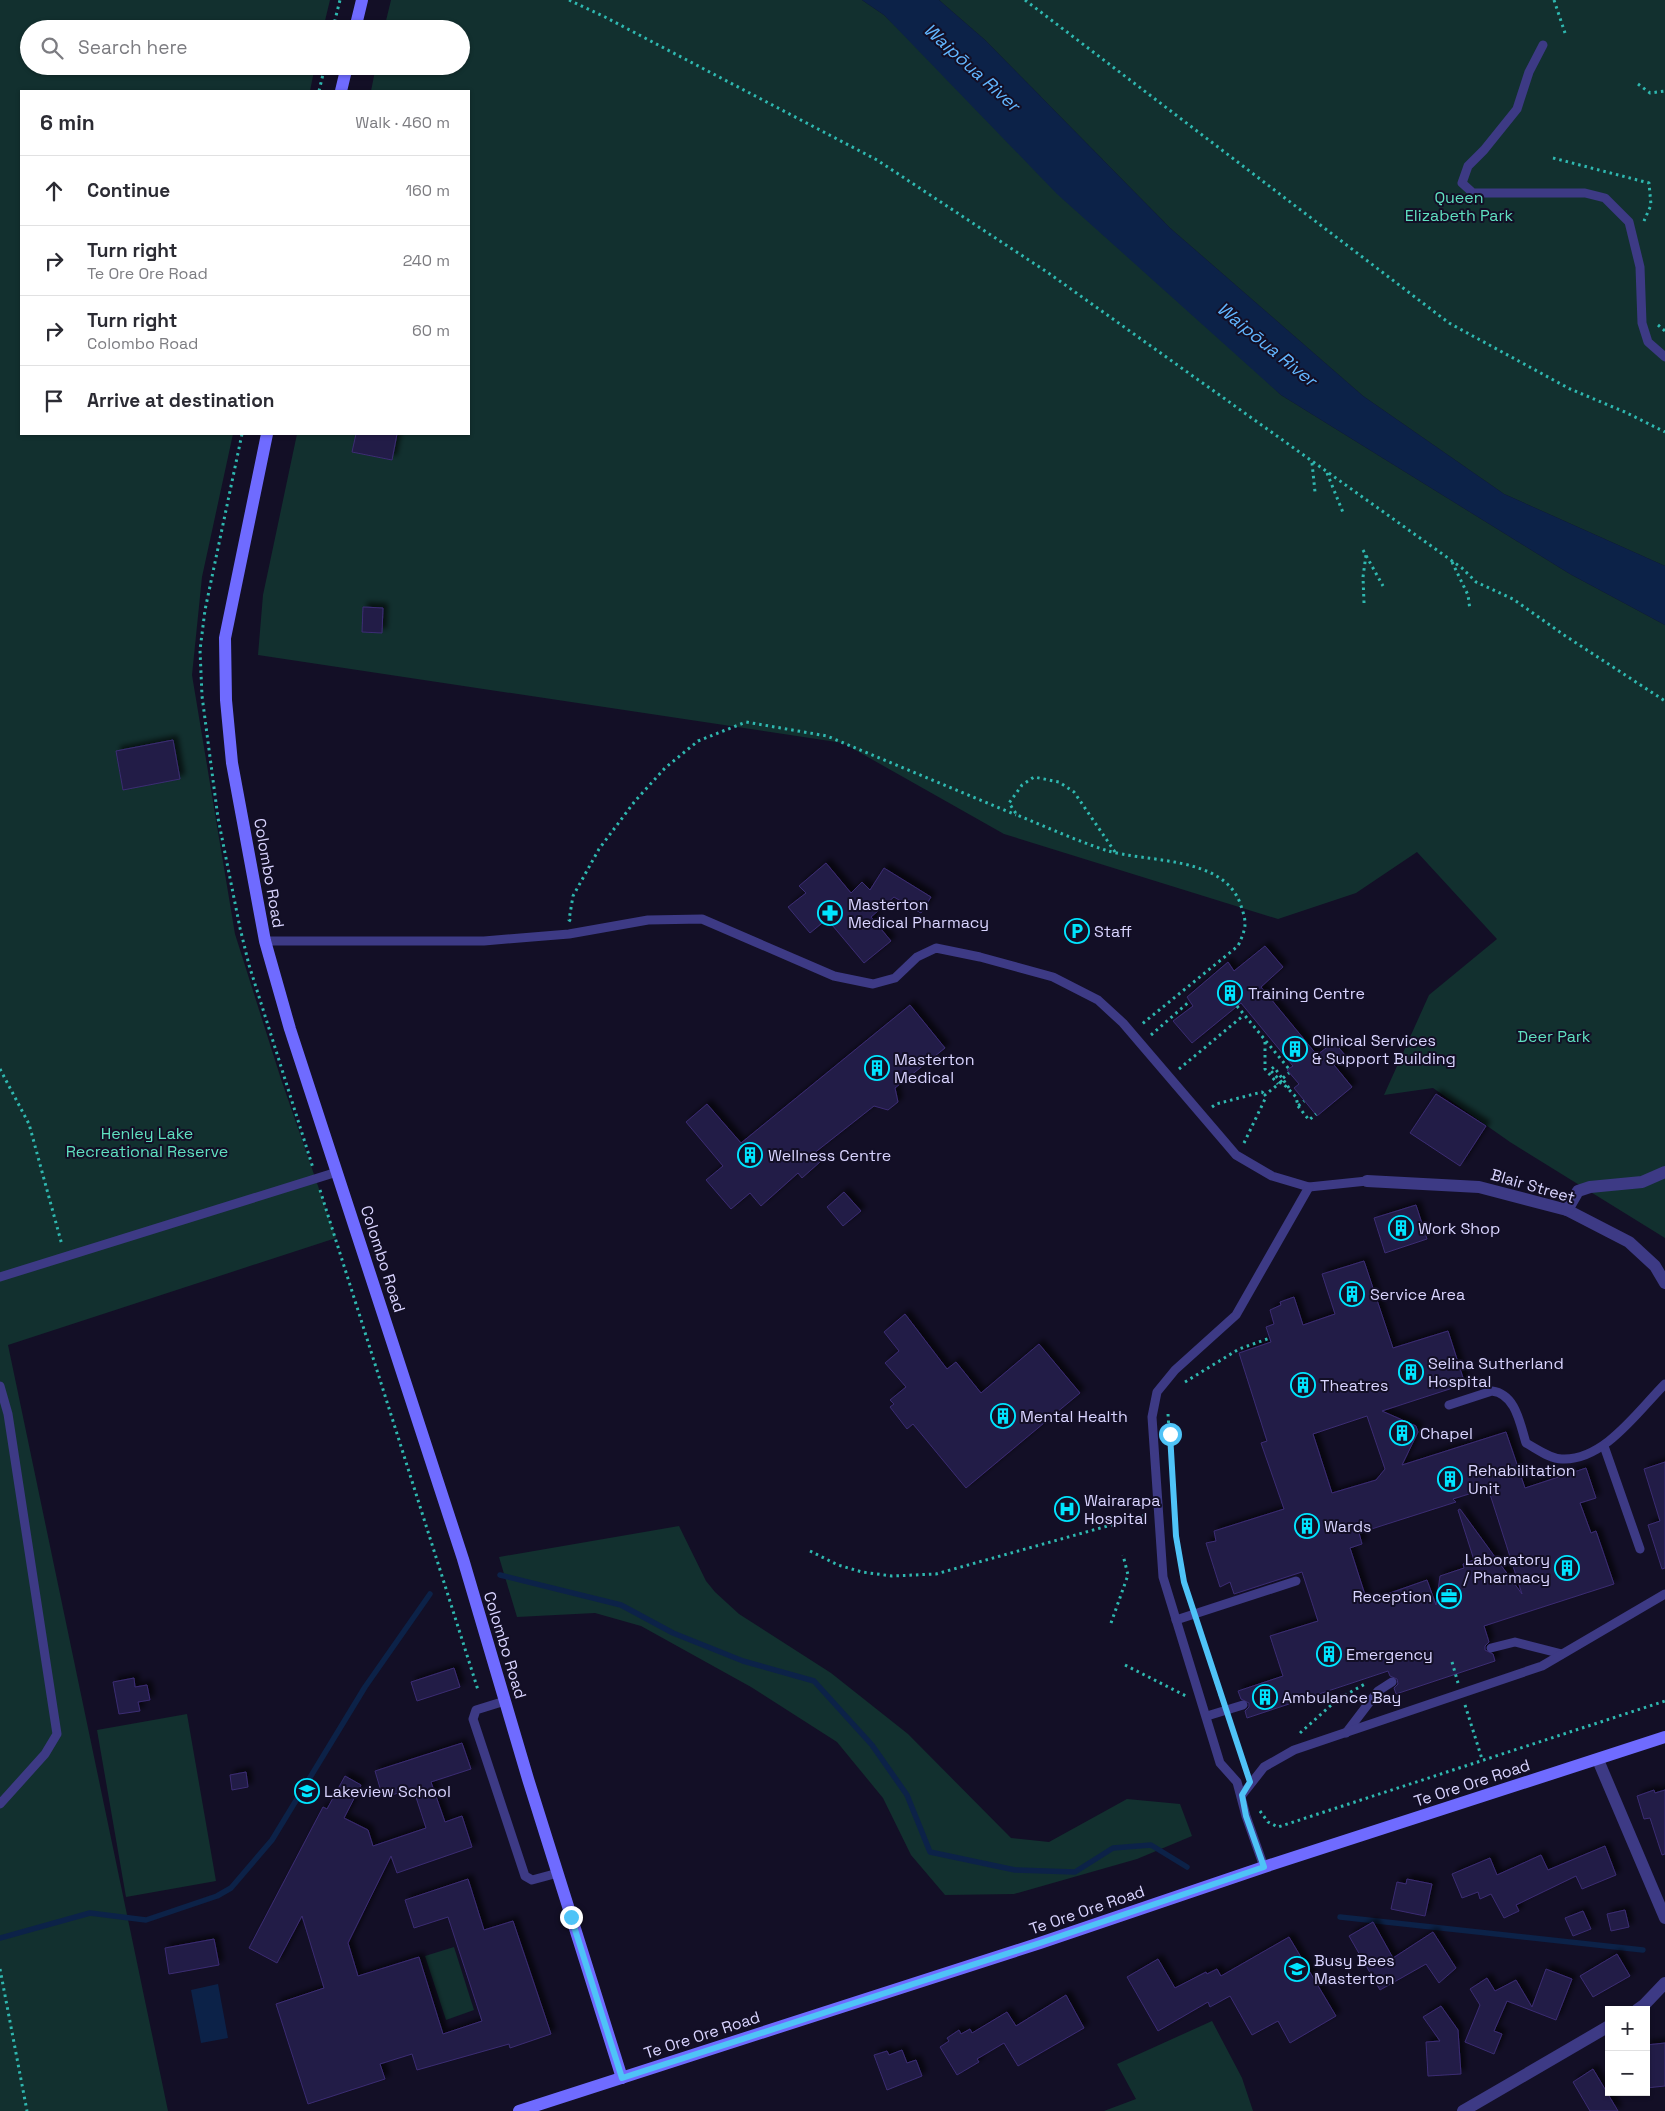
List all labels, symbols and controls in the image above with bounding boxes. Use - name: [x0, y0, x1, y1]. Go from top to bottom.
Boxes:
- water label: Waipōua River: [919, 18, 1027, 118]
- search box: [20, 20, 470, 75]
- icon: search: [38, 34, 66, 62]
- text: Search here: [78, 35, 188, 60]
- text: 6 min: [40, 109, 95, 136]
- text: Walk · 460 m: [355, 112, 450, 133]
- icon: ahead: [40, 177, 68, 205]
- text: Continue: [87, 178, 170, 203]
- text: 160 m: [405, 180, 450, 201]
- park label: Queen Elizabeth Park: [1405, 187, 1514, 226]
- text: Turn right: [87, 238, 177, 263]
- icon: right: [40, 247, 68, 275]
- text: 240 m: [403, 250, 450, 271]
- text: Te Ore Ore Road: [87, 263, 208, 284]
- water label: Waipōua River: [1213, 297, 1323, 393]
- text: Turn right: [87, 308, 177, 333]
- icon: right: [40, 317, 68, 345]
- text: 60 m: [412, 320, 450, 341]
- text: Colombo Road: [87, 333, 198, 354]
- icon: arrive: [40, 387, 68, 415]
- text: Arrive at destination: [87, 388, 275, 413]
- street label: Colombo Road: [249, 816, 289, 930]
- place label: Masterton Medical Pharmacy: [848, 894, 989, 933]
- pharmacy icon: Masterton Medical Pharmacy: [817, 900, 843, 926]
- parking icon: Staff: [1064, 918, 1090, 944]
- place label: Staff: [1094, 921, 1132, 942]
- building icon: Training Centre: [1217, 980, 1243, 1006]
- place label: Training Centre: [1248, 983, 1365, 1004]
- park label: Deer Park: [1518, 1026, 1591, 1047]
- place label: Clinical Services & Support Building: [1312, 1030, 1456, 1069]
- building icon: Clinical Services & Support Building: [1282, 1036, 1308, 1062]
- place label: Masterton Medical: [894, 1049, 975, 1088]
- building icon: Masterton Medical: [864, 1055, 890, 1081]
- park label: Henley Lake Recreational Reserve: [66, 1123, 228, 1162]
- building icon: Wellness Centre: [737, 1142, 763, 1168]
- place label: Wellness Centre: [768, 1145, 891, 1166]
- street label: Blair Street: [1488, 1164, 1578, 1208]
- street label: Colombo Road: [356, 1203, 410, 1315]
- building icon: Work Shop: [1388, 1215, 1414, 1241]
- place label: Work Shop: [1418, 1218, 1500, 1239]
- building icon: Service Area: [1339, 1281, 1365, 1307]
- place label: Service Area: [1370, 1284, 1465, 1305]
- place label: Selina Sutherland Hospital: [1428, 1353, 1564, 1392]
- building icon: Selina Sutherland Hospital: [1398, 1359, 1424, 1385]
- building icon: Theatres: [1290, 1372, 1316, 1398]
- place label: Theatres: [1320, 1375, 1388, 1396]
- building icon: Mental Health: [990, 1403, 1016, 1429]
- place label: Mental Health: [1020, 1406, 1128, 1427]
- building icon: Chapel: [1389, 1420, 1415, 1446]
- route start: [1159, 1423, 1182, 1446]
- place label: Chapel: [1420, 1423, 1473, 1444]
- place label: Rehabilitation Unit: [1468, 1460, 1576, 1499]
- building icon: Rehabilitation Unit: [1437, 1466, 1463, 1492]
- place label: Wairarapa Hospital: [1084, 1490, 1160, 1529]
- hospital icon: Wairarapa Hospital: [1054, 1496, 1080, 1522]
- building icon: Wards: [1294, 1513, 1320, 1539]
- place label: Wards: [1324, 1516, 1372, 1537]
- place label: Laboratory / Pharmacy: [1463, 1549, 1550, 1588]
- building icon: Laboratory / Pharmacy: [1554, 1555, 1580, 1581]
- office icon: Reception: [1436, 1583, 1462, 1609]
- place label: Reception: [1352, 1586, 1432, 1607]
- street label: Colombo Road: [479, 1589, 531, 1701]
- building icon: Emergency: [1316, 1641, 1342, 1667]
- place label: Emergency: [1346, 1644, 1433, 1665]
- building icon: Ambulance Bay: [1252, 1684, 1278, 1710]
- place label: Ambulance Bay: [1282, 1687, 1401, 1708]
- street label: Te Ore Ore Road: [1411, 1754, 1533, 1812]
- school or university icon: Lakeview School: [294, 1778, 320, 1804]
- place label: Lakeview School: [324, 1781, 451, 1802]
- street label: Te Ore Ore Road: [1027, 1880, 1147, 1940]
- route end: [560, 1906, 583, 1929]
- place label: Busy Bees Masterton: [1314, 1950, 1395, 1989]
- school or university icon: Busy Bees Masterton: [1284, 1956, 1310, 1982]
- street label: Te Ore Ore Road: [641, 2006, 763, 2064]
- map controls: [1605, 2006, 1650, 2096]
- button: +: [1605, 2006, 1650, 2051]
- button: −: [1605, 2051, 1650, 2096]

